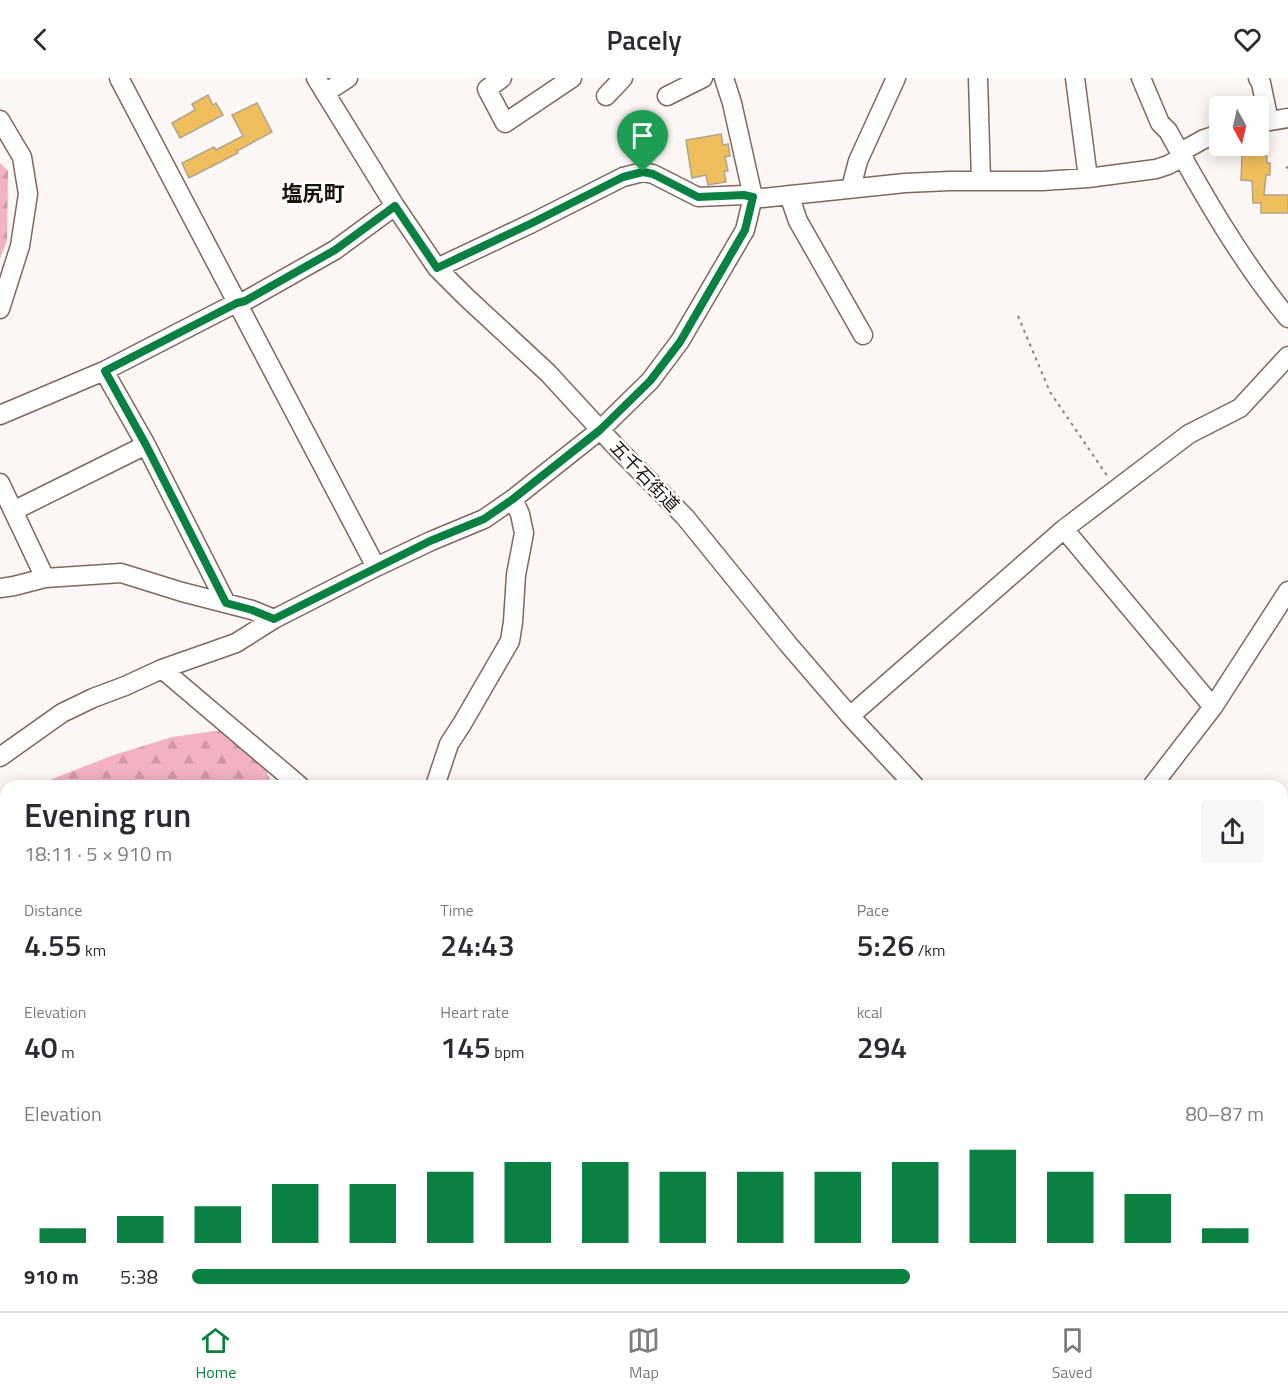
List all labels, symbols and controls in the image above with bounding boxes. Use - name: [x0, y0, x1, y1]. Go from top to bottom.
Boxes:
- text: Pacely: [606, 19, 682, 60]
- icon: back: [24, 23, 57, 56]
- icon: heart: [1231, 23, 1264, 56]
- north arrow: [1209, 96, 1269, 156]
- map controls: [1209, 96, 1269, 156]
- pin: [617, 110, 668, 172]
- icon: arrive: [626, 119, 659, 152]
- district label: 塩尻町: [282, 177, 345, 209]
- street label: 五千石街道: [604, 434, 686, 518]
- text: Evening run: [24, 790, 191, 840]
- button: share: [1201, 800, 1264, 863]
- text: 18:11 · 5 × 910 m: [24, 838, 172, 869]
- text: Distance: [24, 898, 82, 922]
- text: Time: [440, 898, 474, 922]
- text: Pace: [857, 898, 889, 922]
- text: 4.55: [24, 922, 82, 968]
- text: 24:43: [440, 922, 515, 968]
- text: 5:26: [857, 922, 914, 968]
- text: km: [82, 938, 106, 962]
- text: /km: [914, 938, 945, 962]
- text: Elevation: [24, 1000, 86, 1024]
- text: Heart rate: [440, 1000, 509, 1024]
- text: kcal: [857, 1000, 883, 1024]
- text: 40: [24, 1024, 58, 1070]
- text: 145: [440, 1024, 491, 1070]
- text: 294: [857, 1024, 907, 1070]
- text: m: [58, 1040, 75, 1064]
- text: bpm: [491, 1040, 524, 1064]
- text: Elevation: [24, 1098, 102, 1129]
- text: 80–87 m: [1185, 1098, 1264, 1129]
- text: 910 m: [24, 1261, 79, 1292]
- text: 5:38: [120, 1261, 158, 1292]
- tab: Home: [196, 1324, 236, 1384]
- tab: Map: [627, 1324, 660, 1384]
- tab: Saved: [1052, 1324, 1092, 1384]

